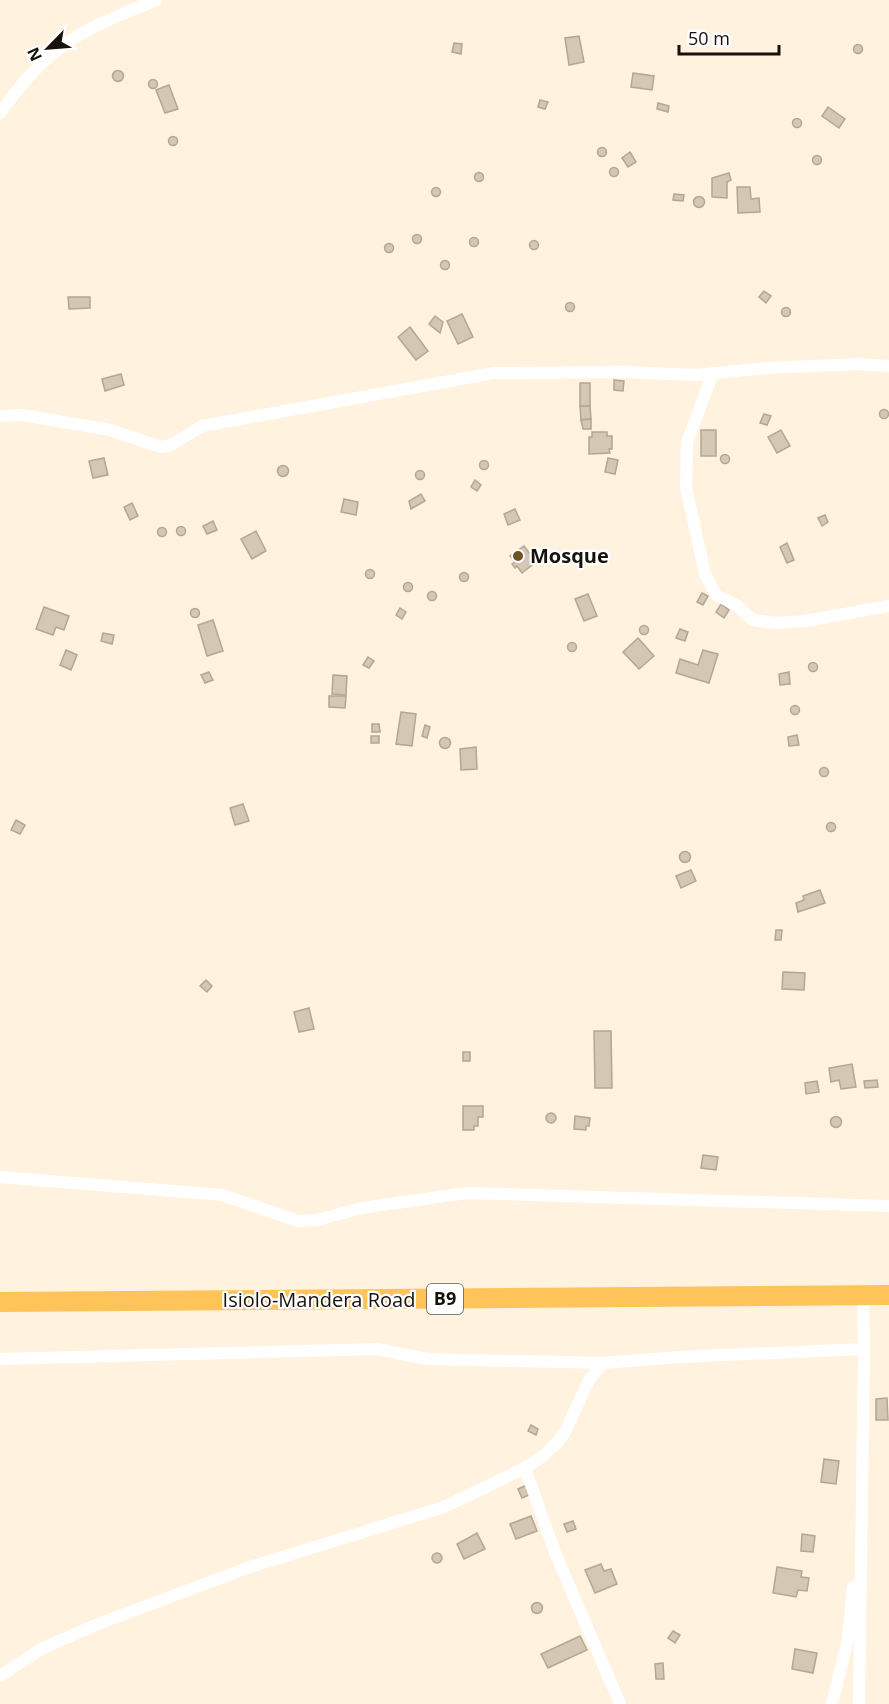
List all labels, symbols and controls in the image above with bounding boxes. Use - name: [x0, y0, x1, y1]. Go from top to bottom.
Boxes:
- north arrow: [18, 18, 78, 78]
- scale bar: [679, 18, 780, 56]
- text: 50 m: [688, 26, 730, 50]
- text: N: [22, 44, 47, 65]
- place label: Mosque: [530, 542, 609, 569]
- marker: Mosque: [511, 549, 525, 563]
- road number: B9: [427, 1284, 463, 1314]
- street label: Isiolo-Mandera Road: [223, 1286, 415, 1313]

